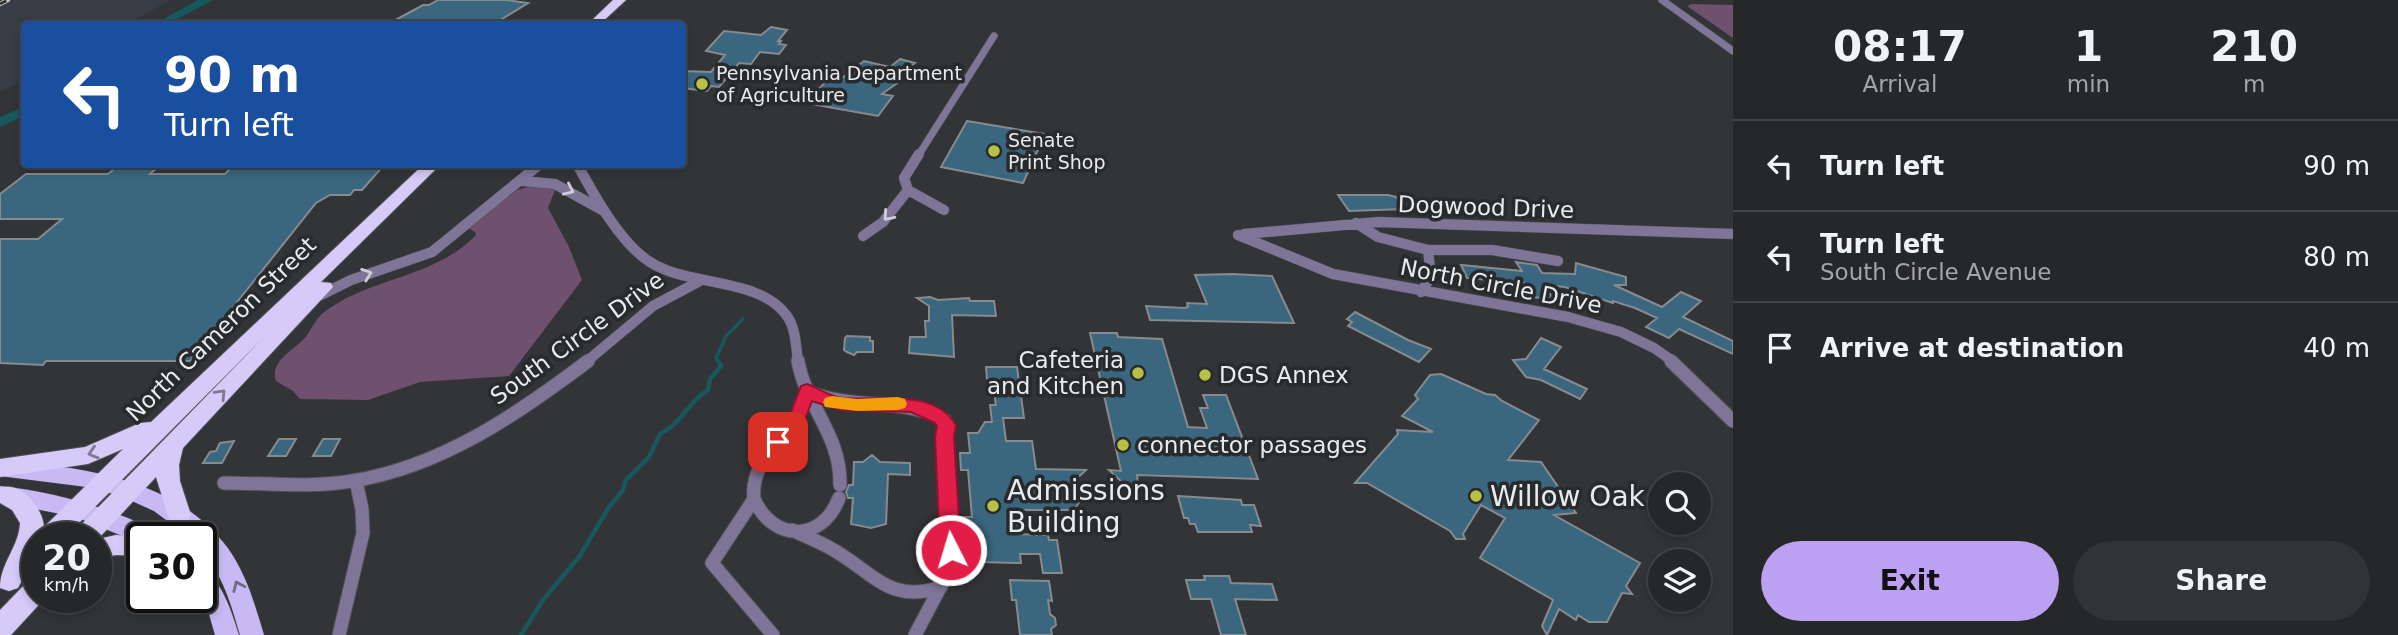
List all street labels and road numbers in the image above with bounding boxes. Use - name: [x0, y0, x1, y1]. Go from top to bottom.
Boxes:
- street label: Dogwood Drive: [1397, 191, 1575, 223]
- street label: North Cameron Street: [121, 232, 321, 426]
- street label: North Circle Drive: [1398, 254, 1604, 318]
- street label: South Circle Drive: [485, 267, 669, 409]

